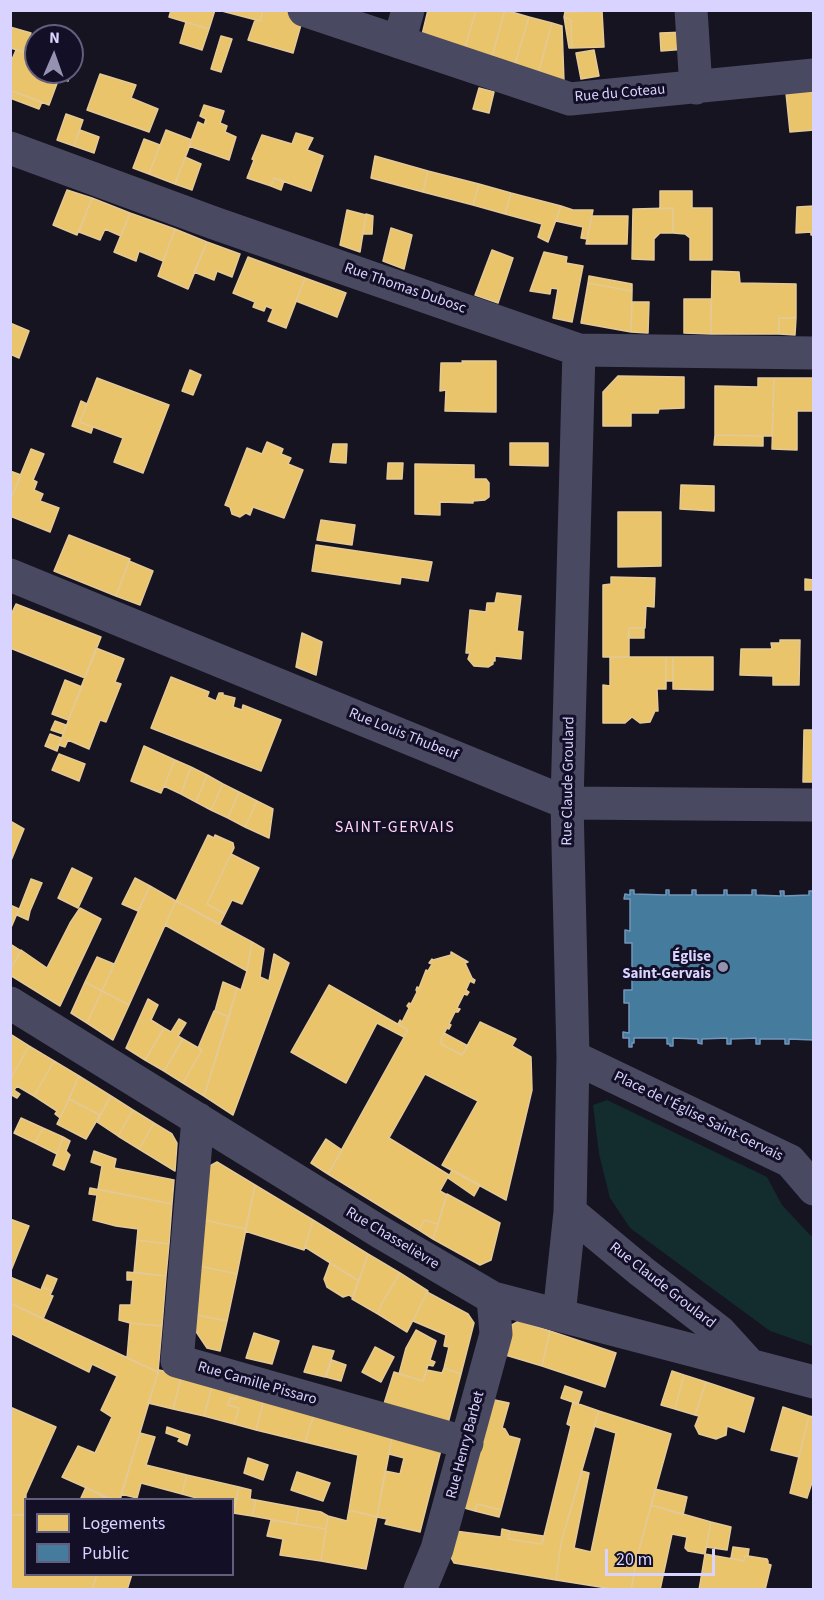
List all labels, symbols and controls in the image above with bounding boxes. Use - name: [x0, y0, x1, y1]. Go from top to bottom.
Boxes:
- north arrow: [24, 24, 84, 84]
- text: N: [49, 27, 60, 49]
- street label: Rue du Coteau: [574, 81, 666, 107]
- street label: Rue Thomas Dubosc: [342, 260, 468, 318]
- street label: Rue Louis Thubeuf: [346, 705, 460, 765]
- street label: Rue Claude Groulard: [559, 716, 579, 846]
- district label: SAINT-GERVAIS: [335, 818, 455, 838]
- place label: Église Saint-Gervais: [622, 949, 711, 984]
- marker: Église Saint-Gervais: [716, 960, 730, 974]
- street label: Place de l'Église Saint-Gervais: [610, 1068, 786, 1166]
- street label: Rue Chasselièvre: [342, 1204, 442, 1274]
- street label: Rue Claude Groulard: [605, 1239, 719, 1333]
- street label: Rue Camille Pissaro: [195, 1358, 319, 1410]
- street label: Rue Henry Barbet: [443, 1389, 489, 1501]
- legend: [24, 1498, 234, 1576]
- text: Logements: [82, 1511, 165, 1536]
- scale bar: [608, 1537, 718, 1575]
- text: Public: [82, 1541, 129, 1566]
- text: 20 m: [616, 1547, 652, 1572]

